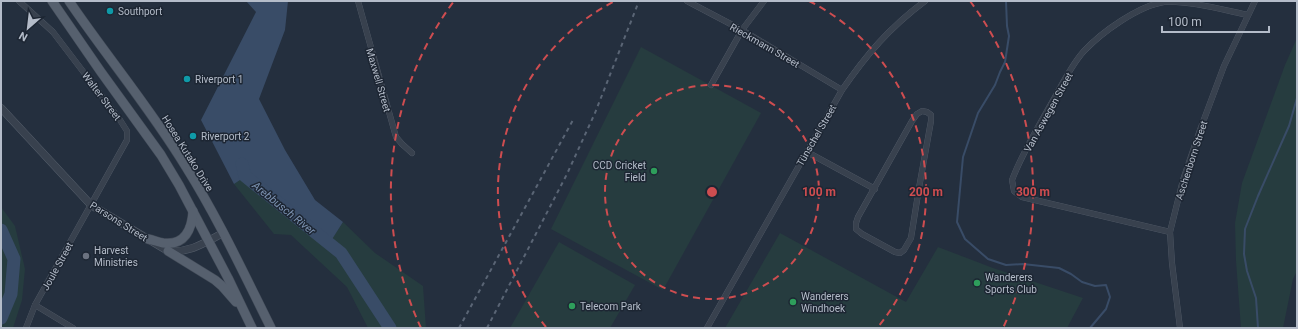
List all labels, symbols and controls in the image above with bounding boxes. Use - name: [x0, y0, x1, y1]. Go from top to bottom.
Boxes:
- marker: Southport: [105, 6, 115, 16]
- place label: Southport: [118, 6, 162, 17]
- north arrow: [8, 8, 48, 48]
- scale bar: [1162, 8, 1269, 34]
- text: 100 m: [1168, 15, 1202, 29]
- street label: Rieckmann Street: [728, 21, 801, 70]
- text: N: [17, 29, 30, 44]
- street label: Maxwell Street: [364, 47, 393, 113]
- street label: Walter Street: [80, 70, 123, 123]
- street label: Van Aswegen Street: [1022, 70, 1075, 154]
- marker: Riverport 1: [182, 74, 192, 84]
- place label: Riverport 1: [195, 74, 243, 85]
- street label: Tünschel Street: [794, 103, 838, 168]
- street label: Hosea Kutako Drive: [160, 113, 215, 193]
- street label: Aschenborn Street: [1174, 119, 1209, 201]
- marker: Riverport 2: [188, 131, 198, 141]
- place label: Riverport 2: [201, 131, 250, 142]
- place label: CCD Cricket Field: [593, 160, 646, 183]
- marker: CCD Cricket Field: [649, 166, 659, 176]
- water label: Arebbusch River: [249, 178, 318, 238]
- centre of rings: [705, 185, 719, 199]
- text: 100 m: [802, 185, 836, 199]
- text: 200 m: [909, 185, 943, 199]
- text: 300 m: [1016, 185, 1050, 199]
- street label: Parsons Street: [88, 199, 149, 243]
- street label: Joule Street: [40, 240, 75, 292]
- place label: Harvest Ministries: [94, 245, 138, 268]
- marker: Harvest Ministries: [81, 251, 91, 261]
- place label: Wanderers Sports Club: [985, 272, 1037, 295]
- marker: Wanderers Sports Club: [972, 278, 982, 288]
- place label: Wanderers Windhoek: [801, 291, 849, 314]
- marker: Wanderers Windhoek: [788, 297, 798, 307]
- marker: Telecom Park: [567, 301, 577, 311]
- place label: Telecom Park: [580, 301, 642, 312]

